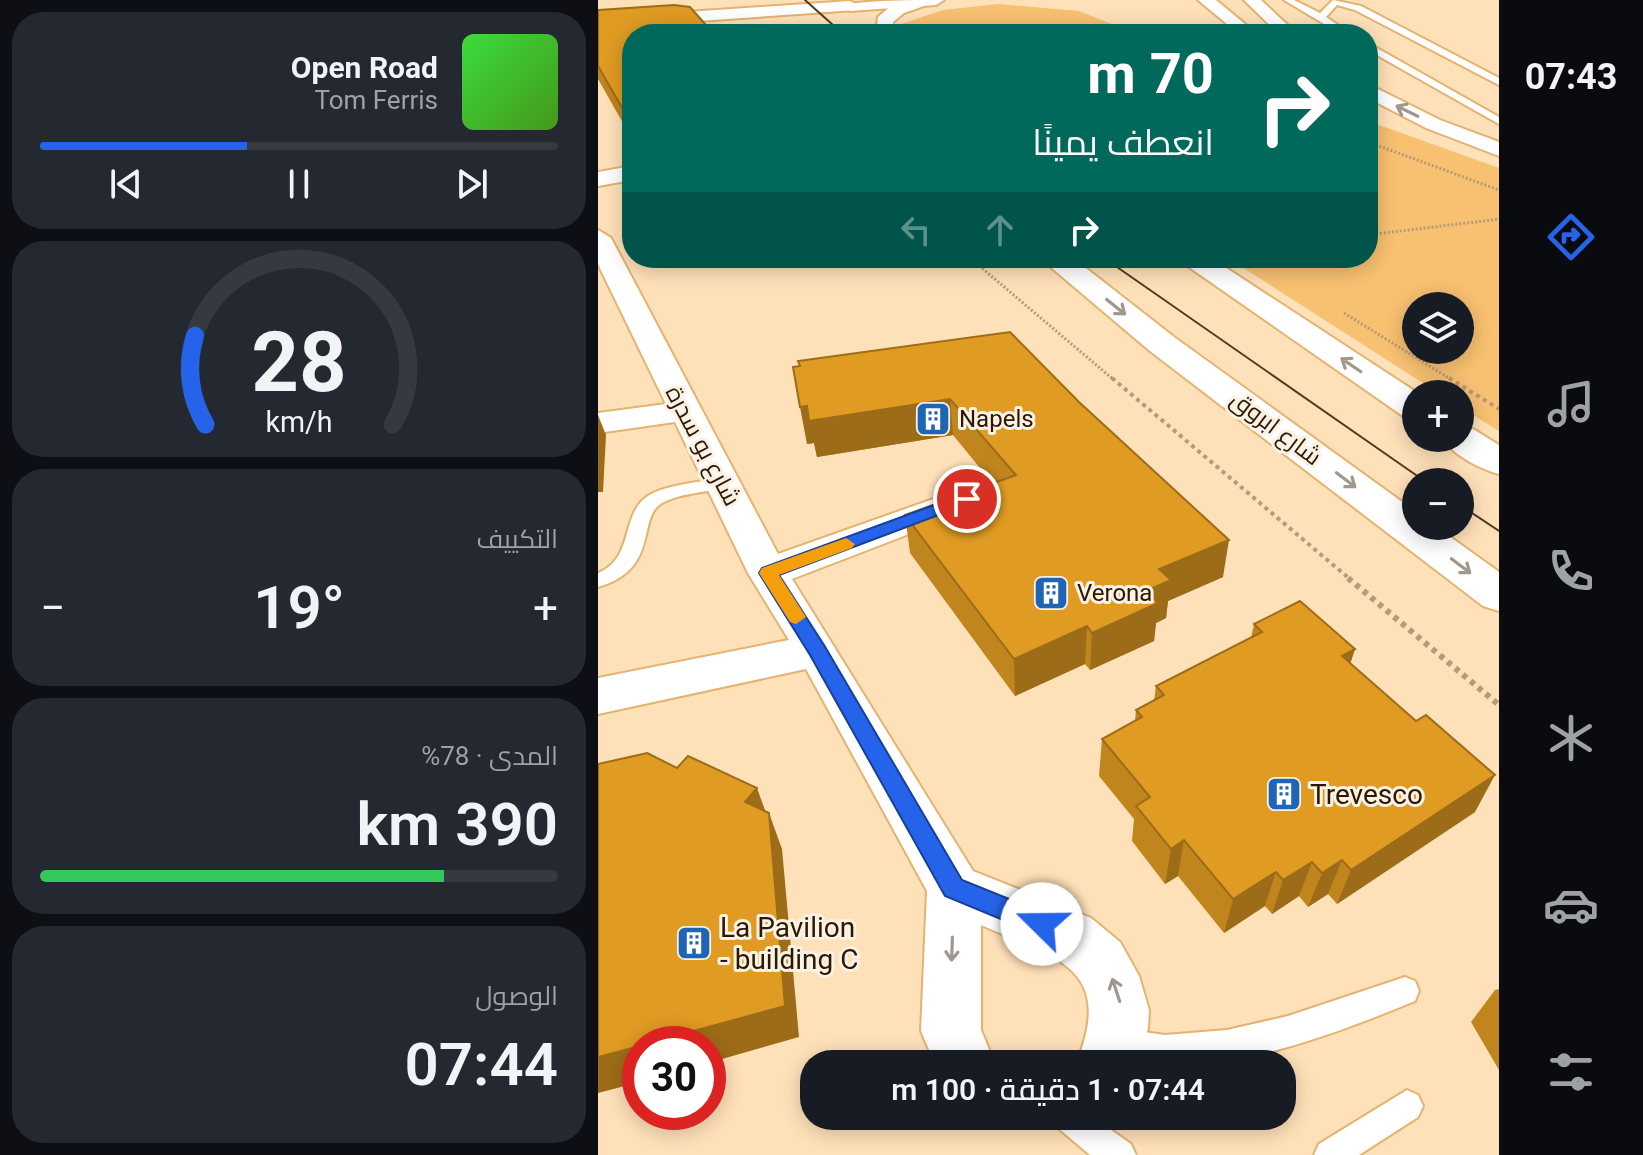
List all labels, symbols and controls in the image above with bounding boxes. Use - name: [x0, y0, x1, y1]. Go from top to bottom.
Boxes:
- text: 70 m: [1087, 41, 1214, 107]
- text: Open Road: [291, 50, 438, 85]
- icon: right: [1242, 56, 1346, 160]
- text: 07:43: [1525, 56, 1617, 98]
- text: Tom Ferris: [314, 85, 438, 115]
- one-way arrow: [1395, 103, 1419, 118]
- text: انعطف يمينًا: [1032, 122, 1214, 164]
- icon: previous: [104, 162, 148, 206]
- icon: pause: [277, 162, 321, 206]
- icon: next: [450, 162, 494, 206]
- icon: left: [894, 208, 938, 252]
- icon: ahead: [978, 208, 1022, 252]
- icon: right: [1062, 208, 1106, 252]
- icon: directions: [1543, 209, 1599, 265]
- map controls: [1402, 292, 1474, 540]
- button: layers: [1402, 292, 1474, 364]
- one-way arrow: [1105, 298, 1126, 315]
- text: 28: [251, 313, 347, 410]
- one-way arrow: [1340, 357, 1363, 373]
- icon: music: [1543, 376, 1599, 432]
- button: +: [1402, 380, 1474, 452]
- street label: شارع بو سدرة: [658, 381, 746, 512]
- street label: شارع ابروق: [1224, 385, 1327, 473]
- building icon: Napels: [914, 400, 952, 438]
- text: km/h: [265, 405, 333, 439]
- place label: Napels: [959, 405, 1034, 433]
- pin: [933, 465, 1001, 533]
- button: −: [1402, 468, 1474, 540]
- one-way arrow: [1334, 472, 1356, 489]
- icon: arrive: [945, 477, 989, 521]
- text: التكييف: [476, 524, 558, 554]
- icon: phone: [1543, 543, 1599, 599]
- one-way arrow: [1450, 558, 1471, 575]
- text: 19°: [253, 572, 345, 643]
- building icon: Verona: [1032, 574, 1070, 612]
- place label: Verona: [1077, 579, 1152, 607]
- text: −: [40, 582, 65, 634]
- text: +: [533, 582, 558, 634]
- icon: climate: [1543, 710, 1599, 766]
- text: المدى · 78%: [421, 741, 558, 771]
- building icon: Trevesco: [1265, 775, 1303, 813]
- place label: Trevesco: [1310, 778, 1423, 811]
- text: 390 km: [356, 789, 558, 860]
- icon: car: [1543, 877, 1599, 933]
- position arrow: [1000, 882, 1084, 966]
- place label: La Pavilion - building C: [720, 911, 858, 976]
- building icon: La Pavilion - building C: [675, 924, 713, 962]
- one-way arrow: [944, 935, 959, 962]
- one-way arrow: [1108, 977, 1123, 1003]
- text: الوصول: [475, 981, 558, 1011]
- speed limit sign: 30: [622, 1026, 726, 1130]
- text: 07:44: [405, 1029, 558, 1100]
- icon: filters: [1543, 1044, 1599, 1100]
- text: 07:44 · 1 دقيقة · 100 m: [891, 1072, 1205, 1107]

